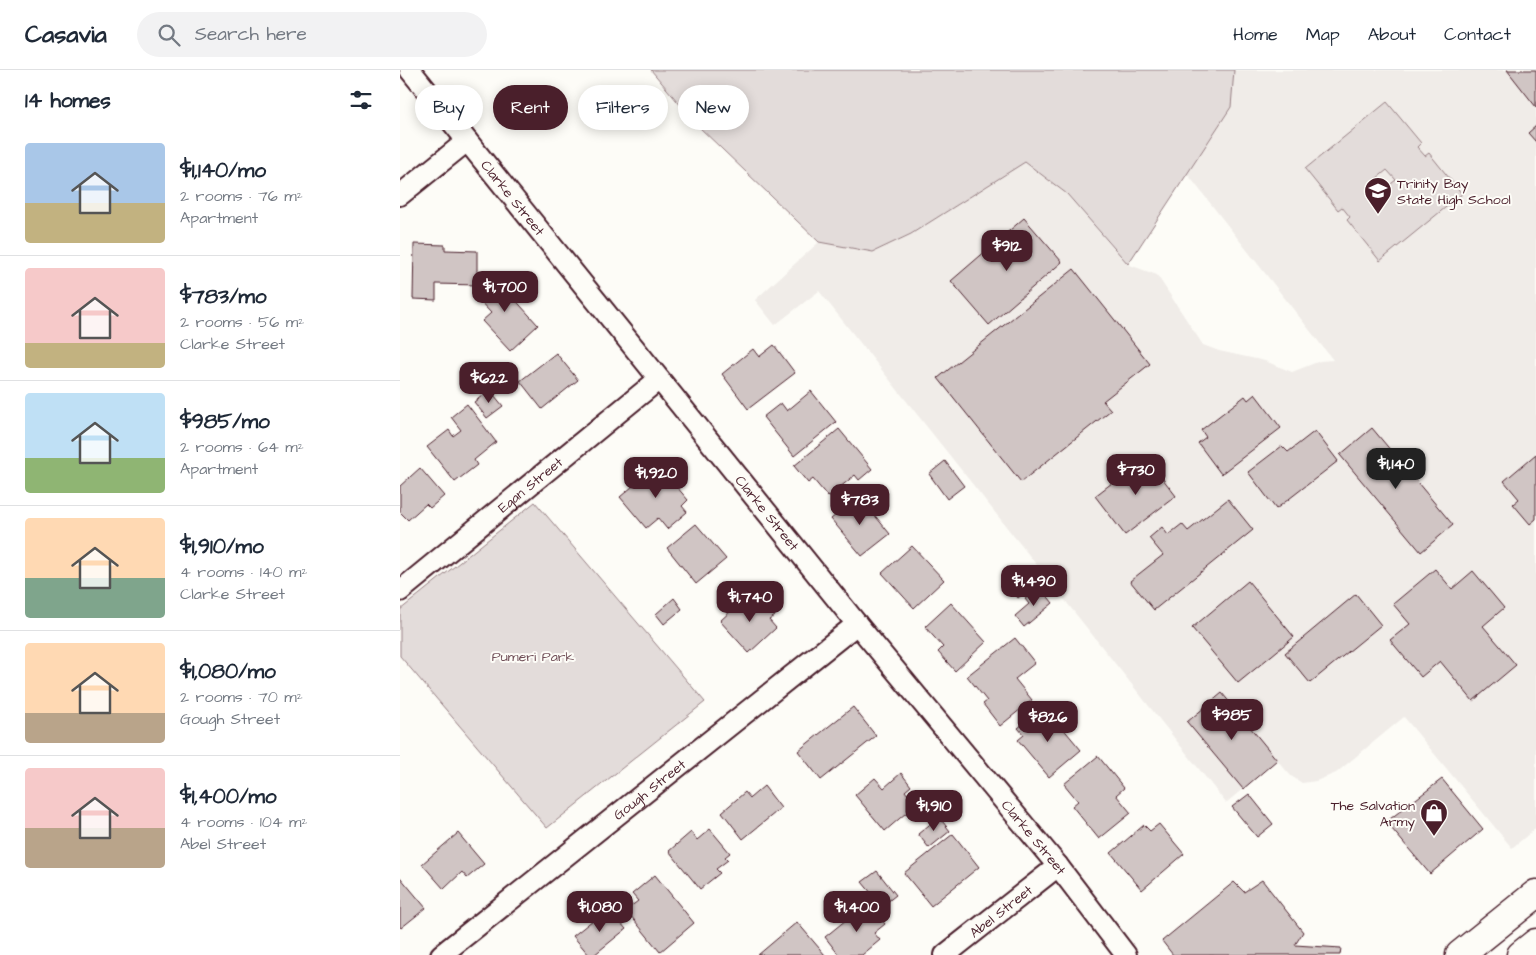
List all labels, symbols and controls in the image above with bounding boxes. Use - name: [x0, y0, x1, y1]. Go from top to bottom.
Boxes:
- search box: [137, 12, 487, 57]
- text: Casavia: [25, 18, 107, 52]
- icon: search: [155, 21, 183, 49]
- text: Search here: [195, 21, 307, 48]
- text: Home: [1233, 22, 1278, 47]
- text: Map: [1306, 22, 1340, 47]
- text: About: [1368, 22, 1416, 47]
- text: Contact: [1444, 22, 1511, 47]
- chip: Buy: [415, 85, 483, 130]
- chip: Rent: [493, 85, 568, 130]
- chip: Filters: [578, 85, 668, 130]
- chip: New: [678, 85, 749, 130]
- text: 14 homes: [25, 86, 111, 115]
- icon: filters: [347, 86, 375, 114]
- text: $1,140/mo: [180, 156, 266, 185]
- street label: Clarke Street: [476, 156, 549, 241]
- icon: home: [65, 163, 125, 223]
- place label: Trinity Bay State High School: [1397, 174, 1511, 210]
- school or university icon: Trinity Bay State High School: [1363, 176, 1393, 215]
- text: 2 rooms · 76 m²: [180, 185, 303, 207]
- text: Apartment: [180, 207, 258, 229]
- pin: $912: [977, 230, 1037, 272]
- text: $912: [992, 235, 1022, 257]
- pin: $1,700: [464, 270, 546, 313]
- text: $1,700: [483, 276, 527, 298]
- text: $783/mo: [180, 282, 267, 311]
- icon: home: [65, 288, 125, 348]
- text: 2 rooms · 56 m²: [180, 311, 304, 333]
- text: Clarke Street: [180, 333, 285, 355]
- pin: $622: [459, 362, 519, 404]
- text: $622: [470, 367, 508, 389]
- text: $985/mo: [180, 407, 270, 436]
- icon: home: [65, 413, 125, 473]
- text: 2 rooms · 64 m²: [180, 436, 304, 458]
- pin: $1,140: [1355, 448, 1437, 490]
- street label: Egan Street: [494, 453, 568, 518]
- text: $1,140: [1378, 453, 1414, 475]
- pin: $730: [1106, 454, 1166, 496]
- pin: $1,920: [615, 456, 697, 499]
- text: Apartment: [180, 458, 258, 480]
- text: $730: [1118, 459, 1154, 481]
- text: $1,920: [635, 462, 677, 484]
- street label: Clarke Street: [730, 471, 803, 556]
- pin: $783: [830, 484, 890, 526]
- text: $783: [841, 489, 879, 511]
- text: $1,910/mo: [180, 532, 264, 561]
- icon: home: [65, 538, 125, 598]
- text: 4 rooms · 140 m²: [180, 561, 308, 583]
- pin: $1,490: [993, 564, 1075, 607]
- text: $1,490: [1012, 570, 1056, 592]
- pin: $1,740: [709, 580, 791, 623]
- text: Clarke Street: [180, 583, 285, 605]
- text: $1,740: [728, 586, 772, 608]
- park label: Pumeri Park: [492, 647, 575, 667]
- text: $1,080/mo: [180, 657, 276, 686]
- icon: home: [65, 663, 125, 723]
- text: 2 rooms · 70 m²: [180, 686, 303, 708]
- pin: $985: [1202, 698, 1262, 741]
- pin: $826: [1018, 700, 1078, 743]
- text: $985: [1212, 704, 1252, 726]
- text: $826: [1029, 706, 1067, 728]
- text: Gough Street: [180, 708, 280, 730]
- street label: Gough Street: [609, 755, 691, 825]
- text: $1,400/mo: [180, 782, 277, 811]
- icon: home: [65, 788, 125, 848]
- pin: $1,910: [893, 790, 975, 832]
- text: $1,910: [916, 795, 952, 817]
- street label: Clarke Street: [996, 796, 1071, 880]
- place label: The Salvation Army: [1331, 796, 1415, 832]
- shop icon: The Salvation Army: [1419, 798, 1449, 837]
- text: 4 rooms · 104 m²: [180, 811, 308, 833]
- text: Abel Street: [180, 833, 266, 855]
- street label: Abel Street: [966, 880, 1037, 943]
- pin: $1,080: [559, 890, 641, 933]
- pin: $1,400: [816, 890, 898, 933]
- text: $1,080: [578, 896, 622, 918]
- text: $1,400: [835, 896, 879, 918]

